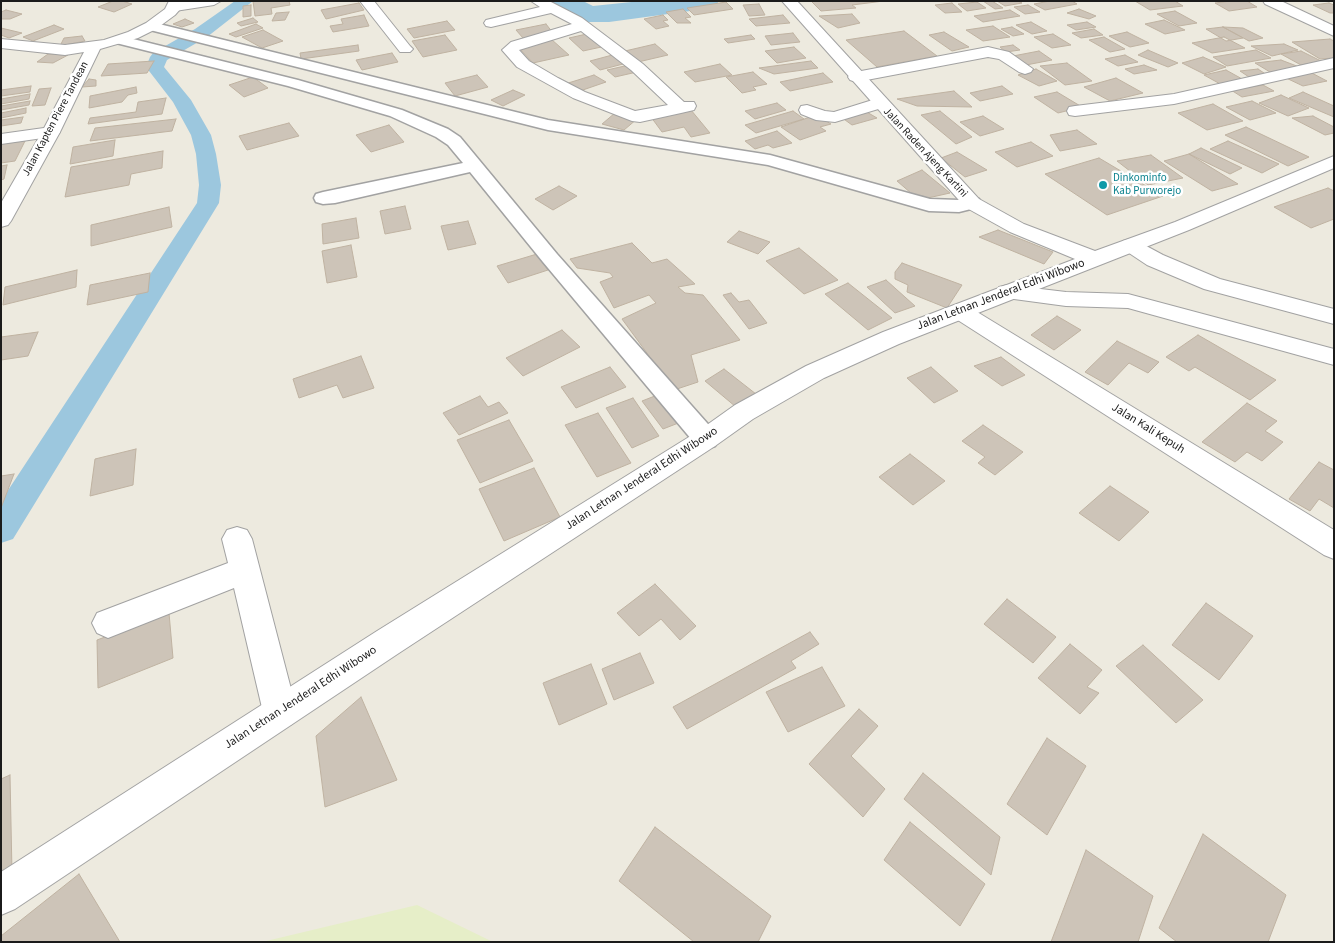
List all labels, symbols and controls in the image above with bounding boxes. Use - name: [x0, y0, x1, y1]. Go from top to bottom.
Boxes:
- street label: Jalan Kapten Piere Tandean: [20, 59, 92, 179]
- street label: Jalan Raden Ajeng Kartini: [880, 105, 970, 201]
- place label: Dinkominfo Kab Purworejo: [1113, 172, 1181, 198]
- marker: Dinkominfo Kab Purworejo: [1097, 179, 1109, 191]
- street label: Jalan Letnan Jenderal Edhi Wibowo: [915, 256, 1087, 334]
- street label: Jalan Kali Kepuh: [1109, 401, 1187, 457]
- street label: Jalan Letnan Jenderal Edhi Wibowo: [563, 424, 721, 534]
- street label: Jalan Letnan Jenderal Edhi Wibowo: [222, 643, 380, 753]

